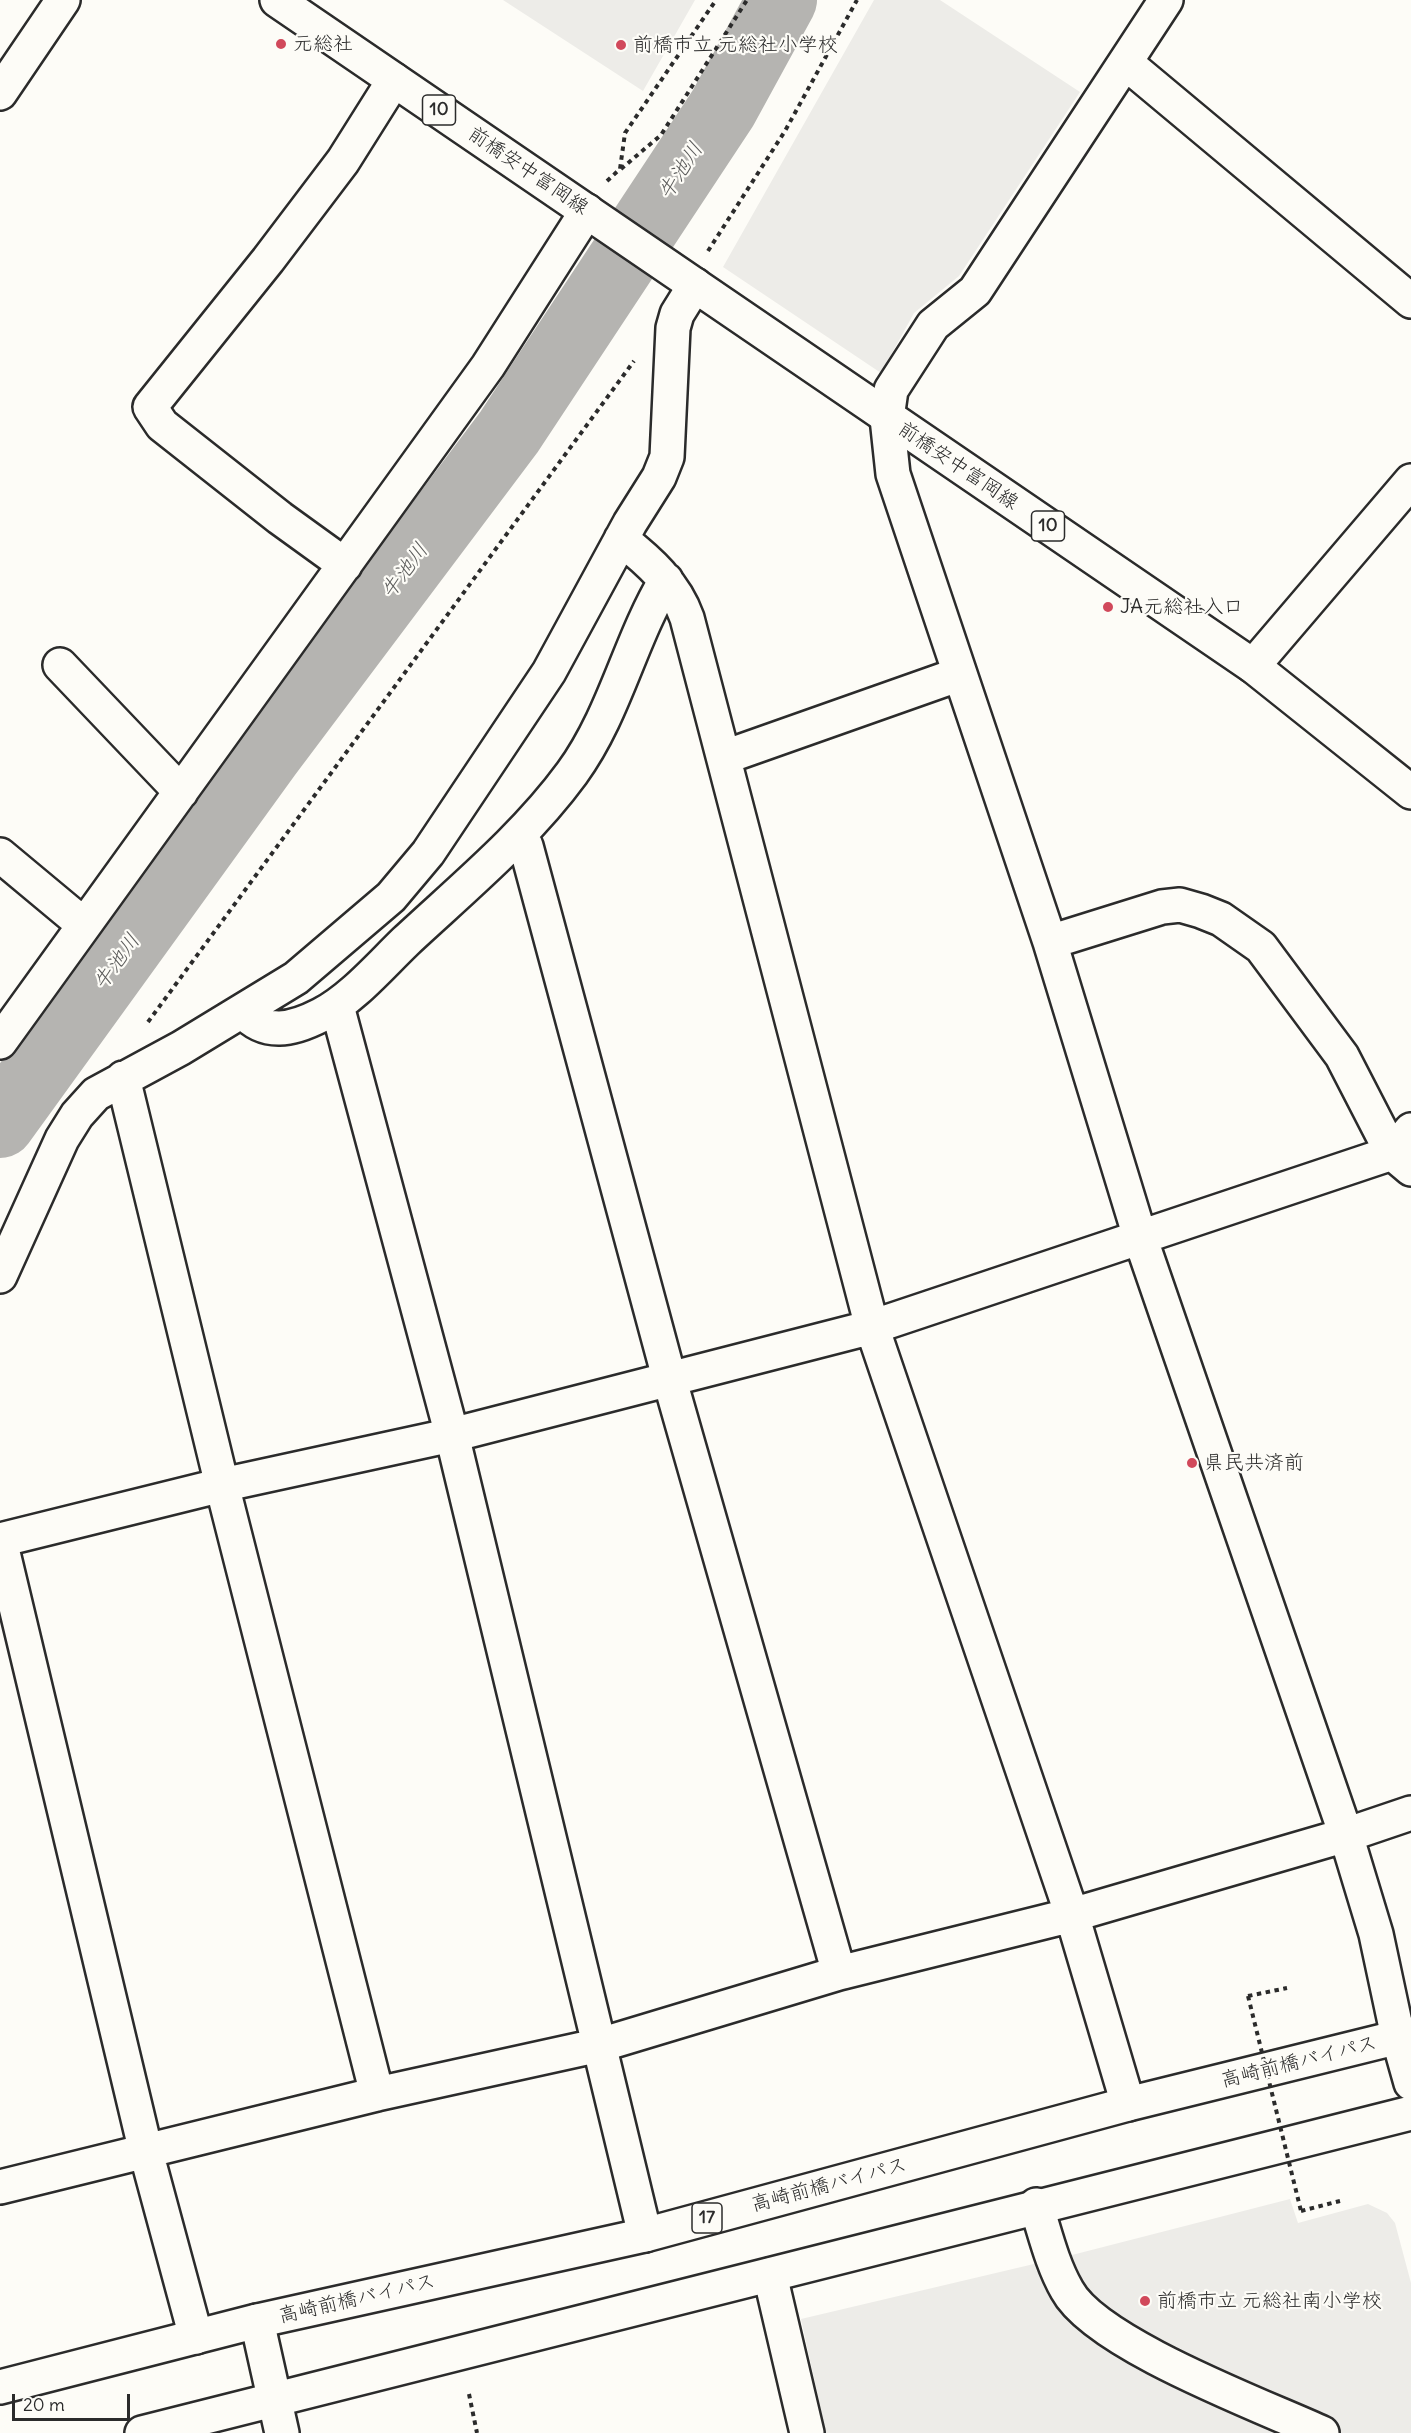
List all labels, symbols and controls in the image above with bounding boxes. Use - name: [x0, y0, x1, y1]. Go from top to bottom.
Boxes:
- place label: 元総社: [293, 32, 353, 56]
- place label: 前橋市立 元総社小学校: [633, 33, 838, 57]
- marker: 元総社: [274, 37, 288, 51]
- marker: 前橋市立 元総社小学校: [614, 38, 628, 52]
- road number: 10: [422, 95, 456, 125]
- street label: 前橋安中富岡線: [463, 122, 593, 220]
- water label: 牛池川: [653, 138, 709, 204]
- street label: 前橋安中富岡線: [893, 417, 1023, 515]
- road number: 10: [1032, 511, 1064, 541]
- water label: 牛池川: [376, 538, 434, 604]
- place label: JA元総社入口: [1120, 595, 1243, 619]
- marker: JA元総社入口: [1101, 600, 1115, 614]
- water label: 牛池川: [88, 929, 146, 995]
- place label: 県民共済前: [1204, 1451, 1304, 1475]
- marker: 県民共済前: [1185, 1456, 1199, 1470]
- street label: 高崎前橋バイパス: [1218, 2031, 1380, 2093]
- street label: 高崎前橋バイパス: [749, 2153, 909, 2217]
- road number: 17: [692, 2203, 722, 2233]
- street label: 高崎前橋バイパス: [276, 2269, 438, 2329]
- place label: 前橋市立 元総社南小学校: [1157, 2289, 1382, 2313]
- marker: 前橋市立 元総社南小学校: [1138, 2294, 1152, 2308]
- scale bar: [15, 2382, 134, 2420]
- text: 20 m: [23, 2393, 65, 2416]

